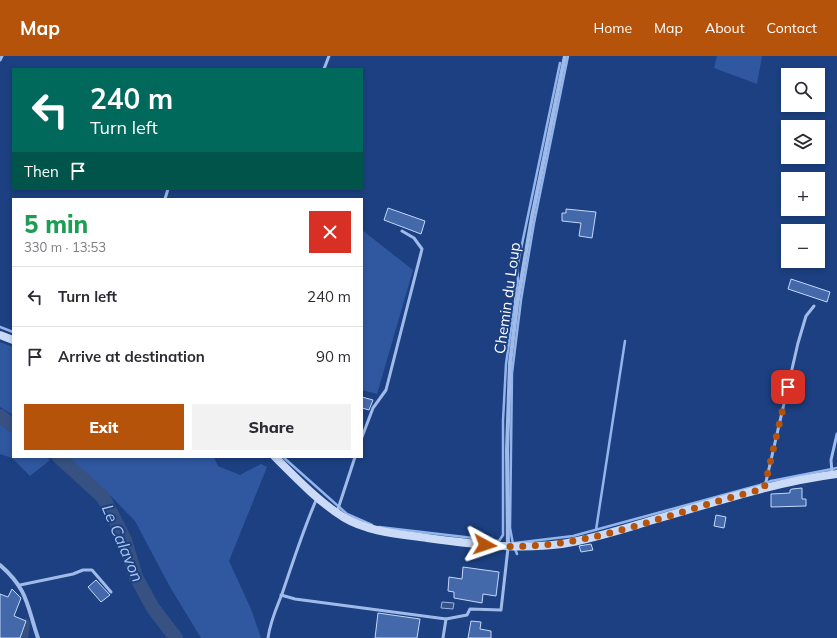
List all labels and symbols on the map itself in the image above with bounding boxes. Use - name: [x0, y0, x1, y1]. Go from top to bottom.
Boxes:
- street label: Chemin du Loup: [490, 241, 524, 355]
- pin: [771, 370, 805, 404]
- water label: Le Calavon: [98, 501, 148, 585]
- position arrow: [464, 524, 506, 566]

